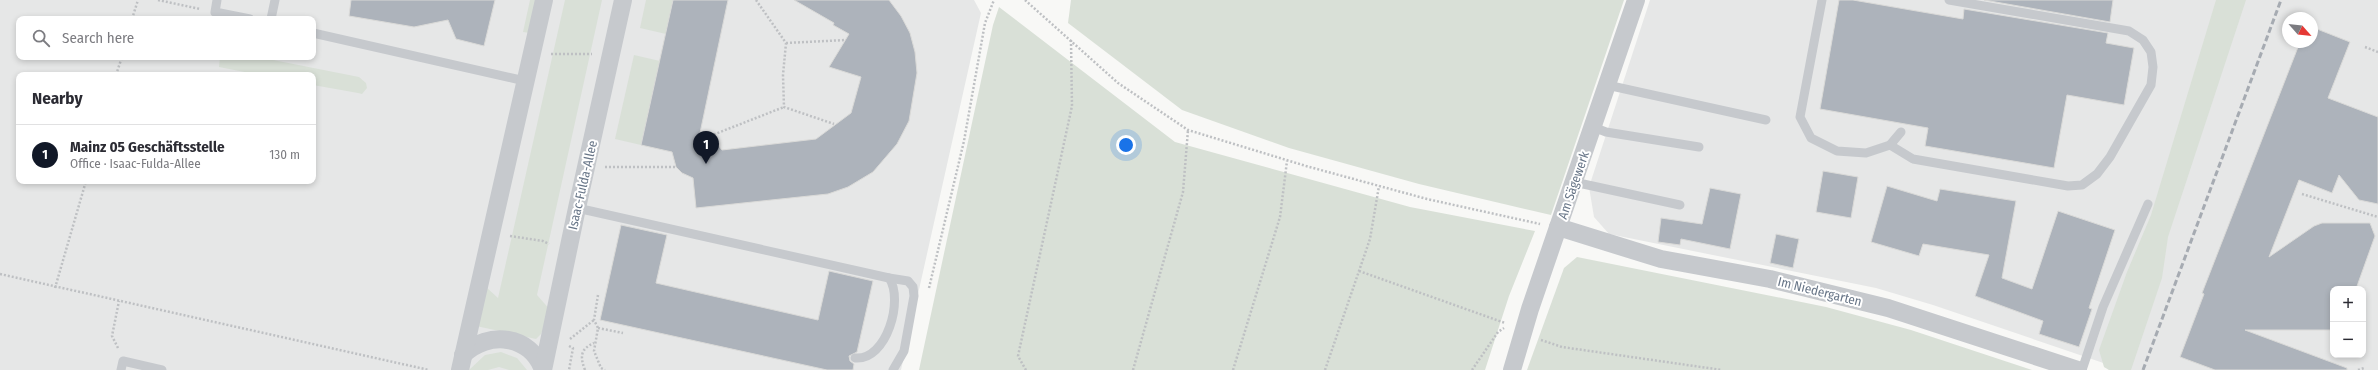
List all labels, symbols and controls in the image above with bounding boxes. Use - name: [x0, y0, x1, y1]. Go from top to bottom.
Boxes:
- north arrow: [2282, 12, 2318, 48]
- search box: [16, 16, 316, 60]
- icon: search: [30, 27, 52, 49]
- text: Search here: [62, 29, 134, 47]
- text: Nearby: [32, 88, 83, 109]
- pin: 1: [693, 131, 719, 164]
- your location: [1116, 135, 1136, 155]
- text: Mainz 05 Geschäftsstelle: [70, 138, 225, 156]
- street label: Isaac-Fulda-Allee: [565, 139, 600, 231]
- text: 1: [42, 147, 48, 162]
- text: 130 m: [269, 147, 300, 162]
- street label: Am Sägewerk: [1555, 149, 1592, 221]
- text: Office · Isaac-Fulda-Allee: [70, 156, 201, 171]
- street label: Im Niedergarten: [1776, 274, 1863, 309]
- map controls: [2330, 286, 2366, 358]
- button: +: [2330, 286, 2366, 322]
- button: −: [2330, 322, 2366, 358]

